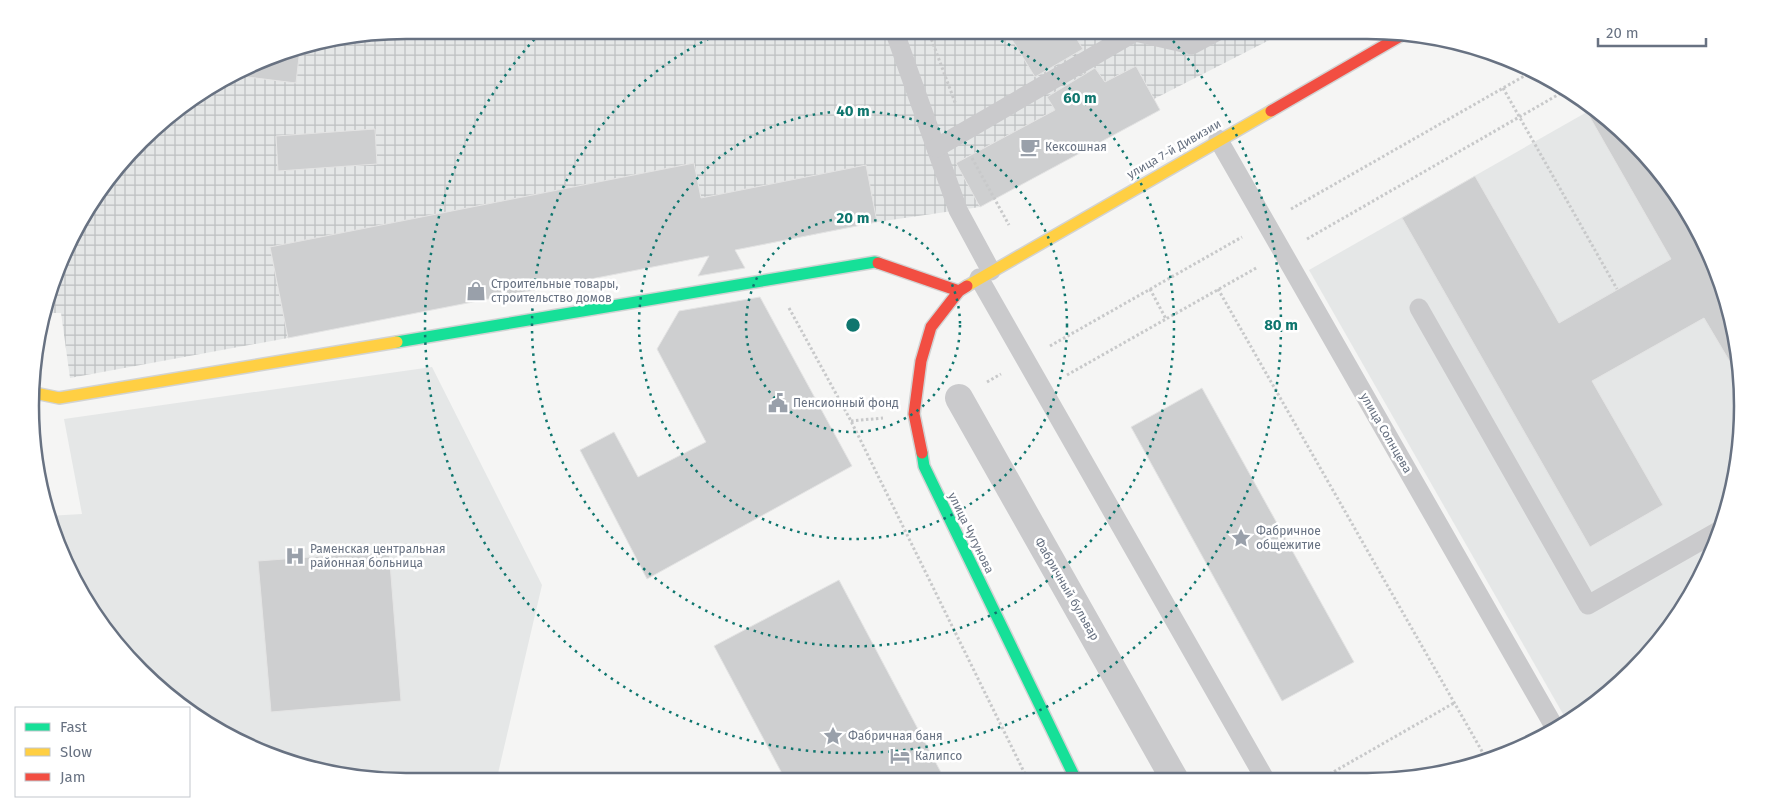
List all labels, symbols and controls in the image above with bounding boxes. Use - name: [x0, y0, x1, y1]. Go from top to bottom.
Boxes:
- scale bar: [1598, 15, 1706, 47]
- text: 20 m: [1606, 24, 1639, 42]
- text: 60 m: [1063, 89, 1097, 107]
- text: 40 m: [836, 102, 870, 120]
- street label: улица 7-й Дивизии: [1125, 116, 1223, 182]
- cafe icon: Кексошная: [1019, 136, 1041, 158]
- place label: Кексошная: [1045, 140, 1107, 154]
- text: 20 m: [837, 209, 869, 227]
- place label: Строительные товары, строительство домов: [491, 277, 618, 305]
- shop icon: Строительные товары, строительство домов: [465, 280, 487, 302]
- centre of rings: [844, 316, 862, 334]
- text: 80 m: [1264, 316, 1298, 334]
- street label: улица Солнцева: [1357, 390, 1415, 476]
- public building icon: Пенсионный фонд: [767, 392, 789, 414]
- place label: Пенсионный фонд: [793, 396, 899, 410]
- street label: улица Чугунова: [945, 490, 997, 576]
- place label: Фабричное общежитие: [1256, 524, 1321, 552]
- place icon: Фабричное общежитие: [1230, 527, 1252, 549]
- street label: Фабричный бульвар: [1032, 535, 1102, 643]
- place label: Раменская центральная районная больница: [310, 542, 446, 570]
- hospital icon: Раменская центральная районная больница: [284, 545, 306, 567]
- legend: [15, 707, 190, 797]
- text: Fast: [60, 718, 87, 736]
- place icon: Фабричная баня: [822, 725, 844, 747]
- place label: Фабричная баня: [848, 729, 943, 743]
- text: Slow: [60, 743, 92, 761]
- hotel icon: Калипсо: [889, 745, 911, 767]
- place label: Калипсо: [915, 749, 962, 763]
- text: Jam: [60, 768, 86, 786]

